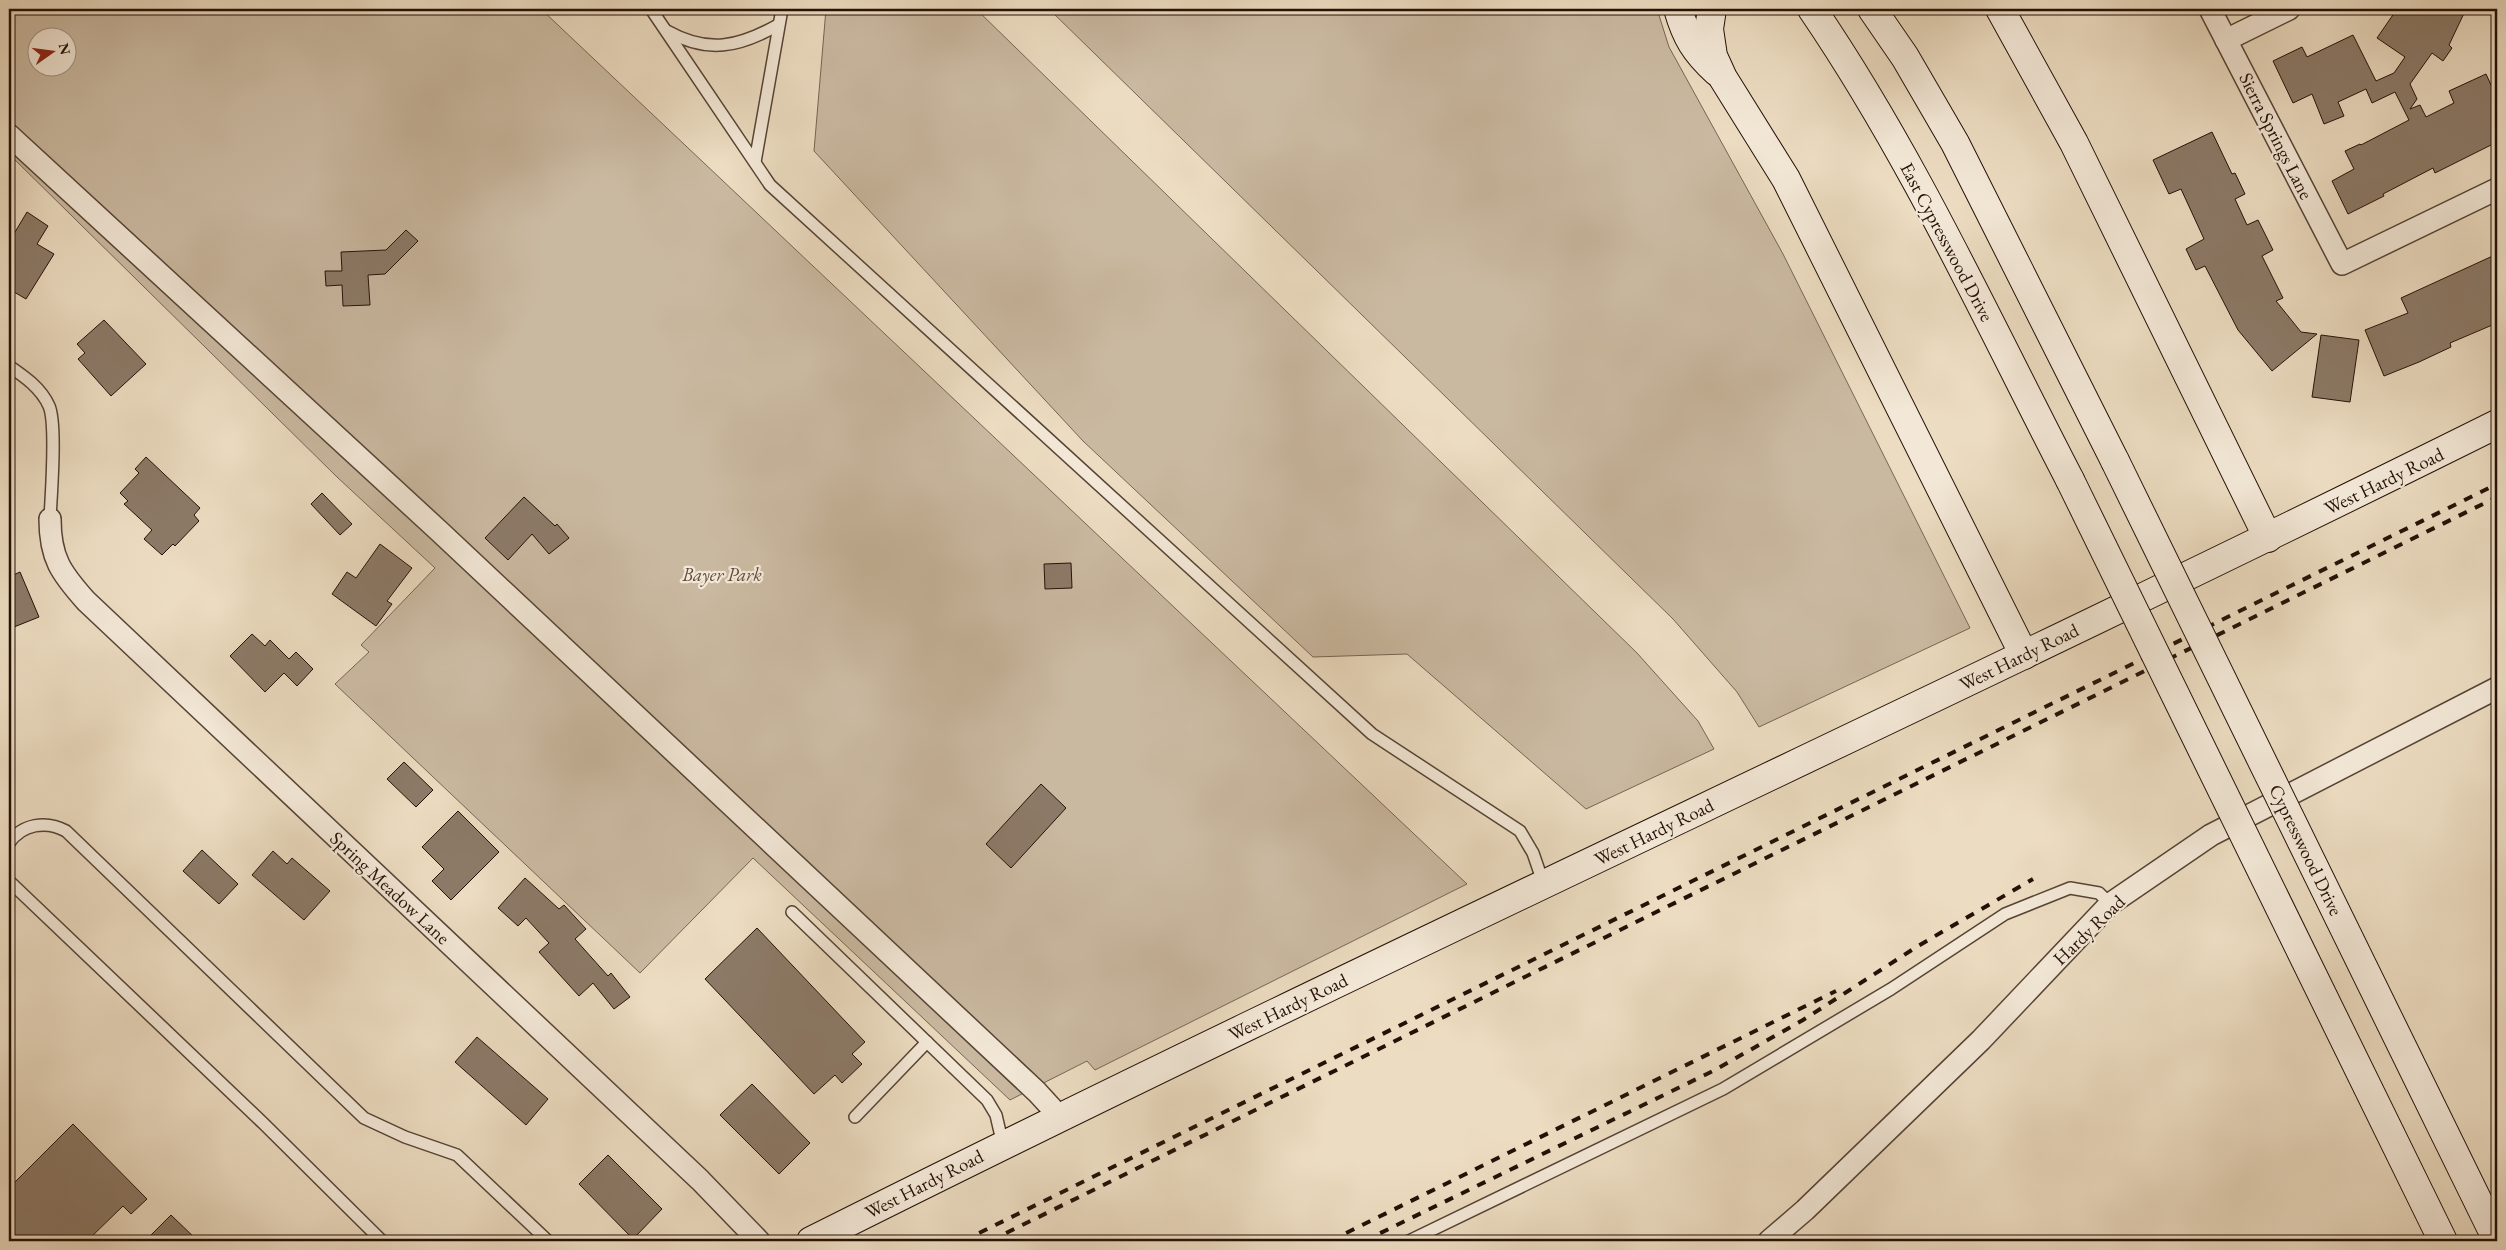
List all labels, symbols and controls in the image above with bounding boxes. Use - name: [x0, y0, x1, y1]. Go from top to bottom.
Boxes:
- north arrow: [28, 28, 78, 78]
- text: N: [55, 41, 75, 57]
- street label: Sierra Springs Lane: [2233, 68, 2319, 204]
- street label: East Cypresswood Drive: [1894, 158, 2000, 326]
- street label: West Hardy Road: [2320, 441, 2448, 521]
- park label: Bayer Park: [681, 562, 762, 587]
- street label: West Hardy Road: [1955, 617, 2083, 697]
- street label: Cypresswood Drive: [2263, 780, 2349, 920]
- street label: West Hardy Road: [1590, 792, 1718, 872]
- street label: Spring Meadow Lane: [325, 826, 455, 950]
- street label: Hardy Road: [2048, 889, 2131, 971]
- street label: West Hardy Road: [1224, 967, 1352, 1047]
- street label: West Hardy Road: [861, 1143, 988, 1225]

